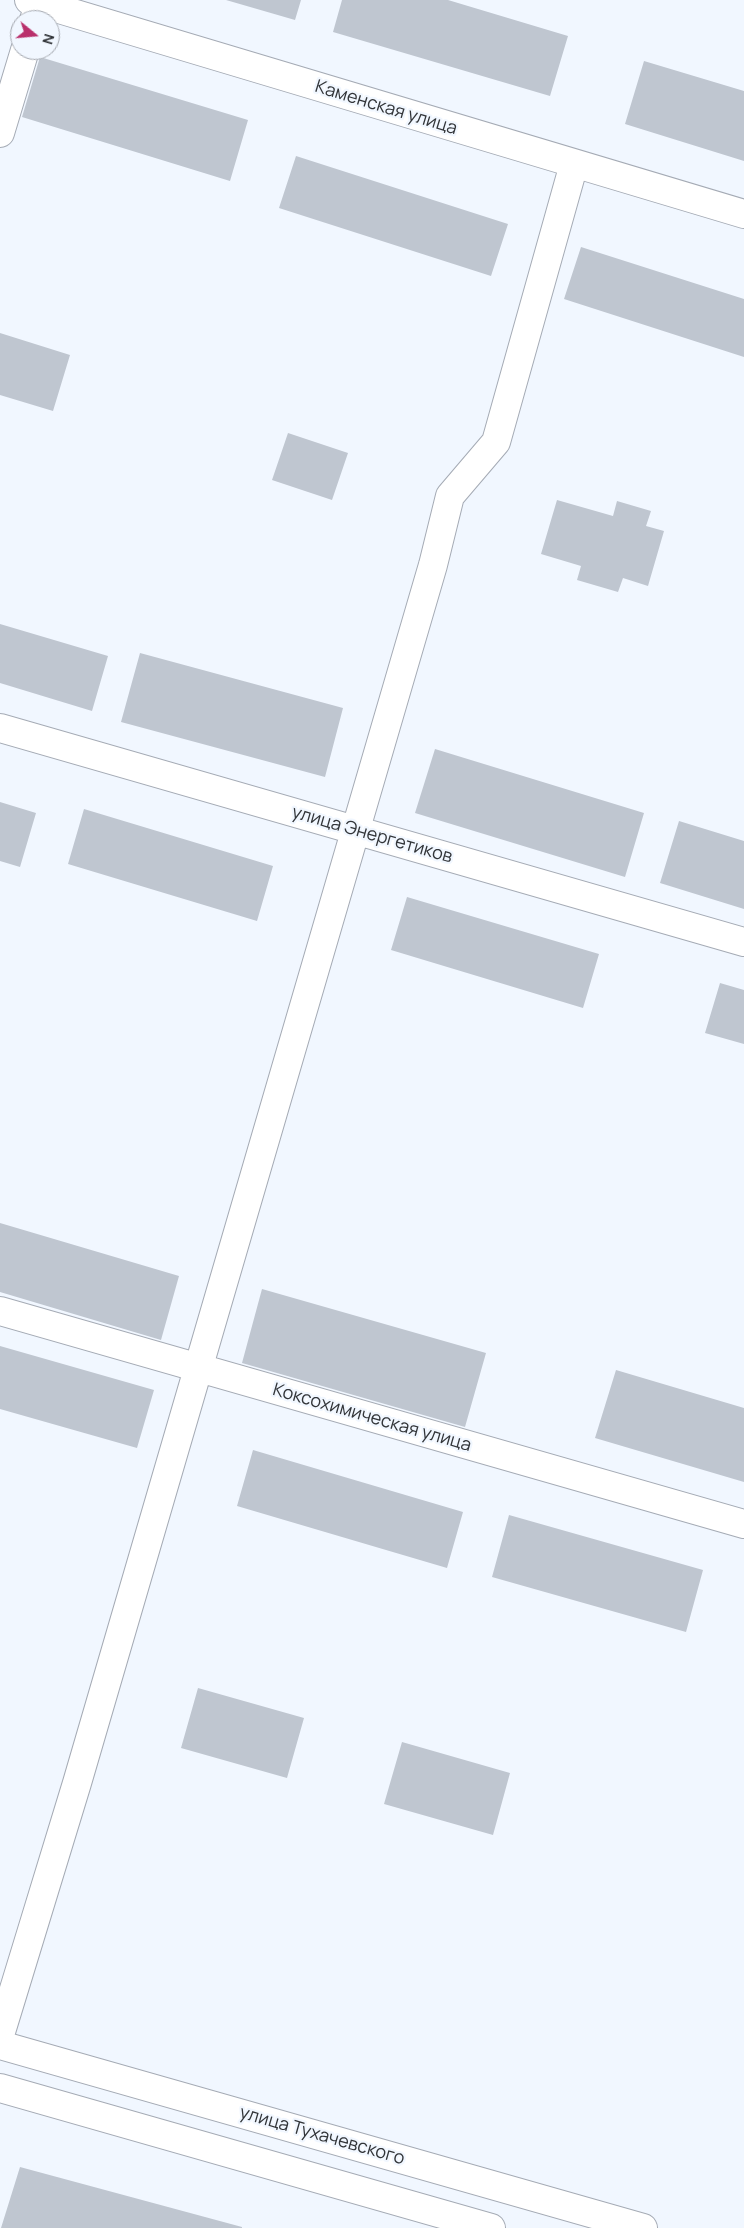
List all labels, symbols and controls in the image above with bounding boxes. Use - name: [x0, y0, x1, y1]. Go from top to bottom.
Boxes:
- north arrow: [10, 10, 60, 60]
- text: N: [38, 32, 59, 47]
- street label: Каменская улица: [312, 76, 460, 140]
- street label: улица Энергетиков: [289, 802, 455, 868]
- street label: Коксохимическая улица: [270, 1379, 474, 1457]
- street label: улица Тухачевского: [237, 2102, 407, 2170]

